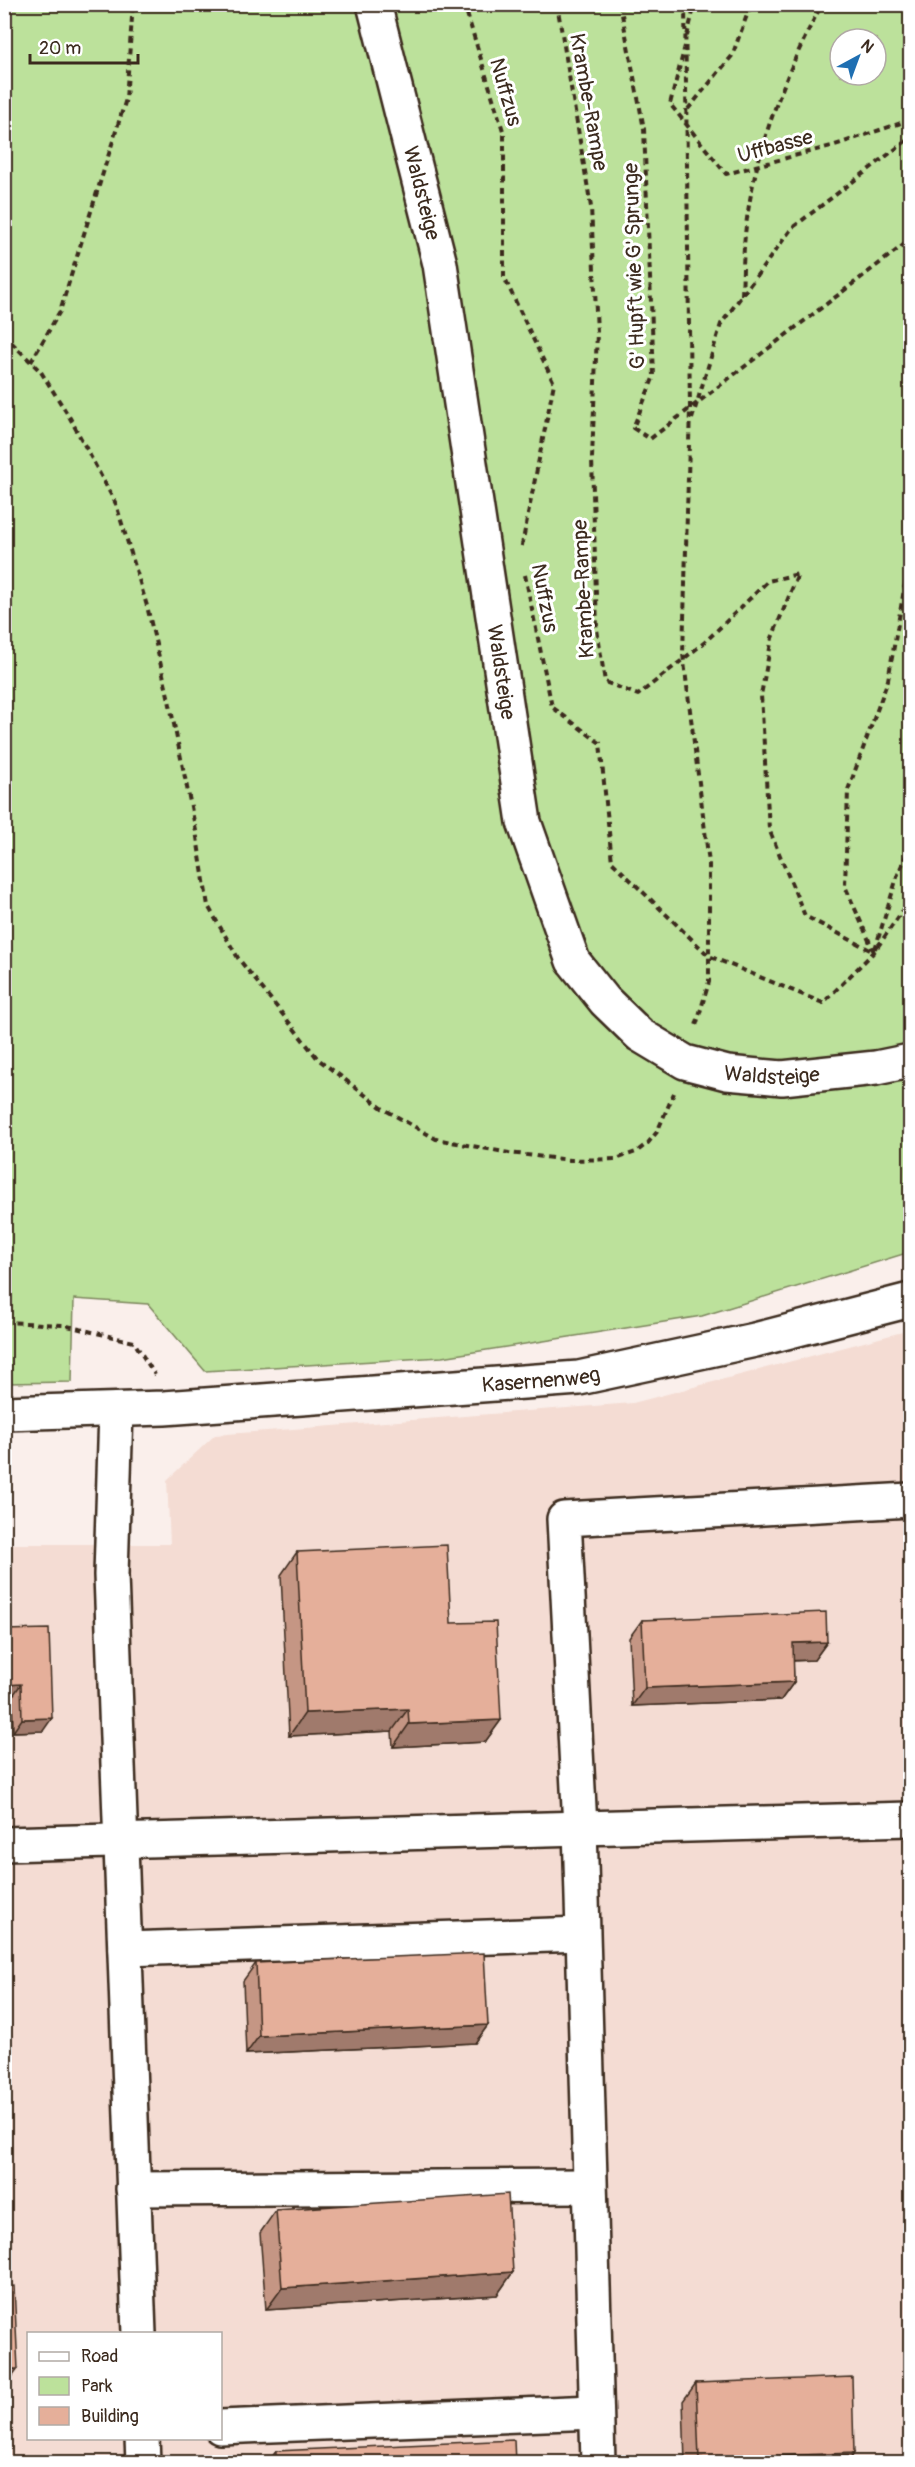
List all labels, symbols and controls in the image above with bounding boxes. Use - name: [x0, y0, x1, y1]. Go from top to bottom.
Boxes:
- scale bar: [30, 27, 138, 65]
- north arrow: [828, 27, 888, 87]
- street label: Krambe-Rampe: [563, 31, 614, 174]
- text: N: [857, 35, 878, 58]
- text: 20 m: [39, 37, 81, 60]
- street label: Nuffzus: [483, 55, 528, 130]
- street label: Uffbasse: [735, 123, 816, 169]
- street label: Waldsteige: [397, 143, 447, 244]
- street label: G' Hupft wie G' Sprunge: [617, 162, 652, 370]
- street label: Krambe-Rampe: [566, 518, 601, 659]
- street label: Nuffzus: [525, 561, 564, 635]
- street label: Waldsteige: [480, 623, 522, 722]
- street label: Waldsteige: [723, 1060, 822, 1092]
- street label: Kasernenweg: [481, 1361, 603, 1399]
- legend: [27, 2332, 222, 2440]
- text: Road: [81, 2345, 118, 2368]
- text: Park: [81, 2375, 113, 2398]
- text: Building: [81, 2405, 139, 2428]

